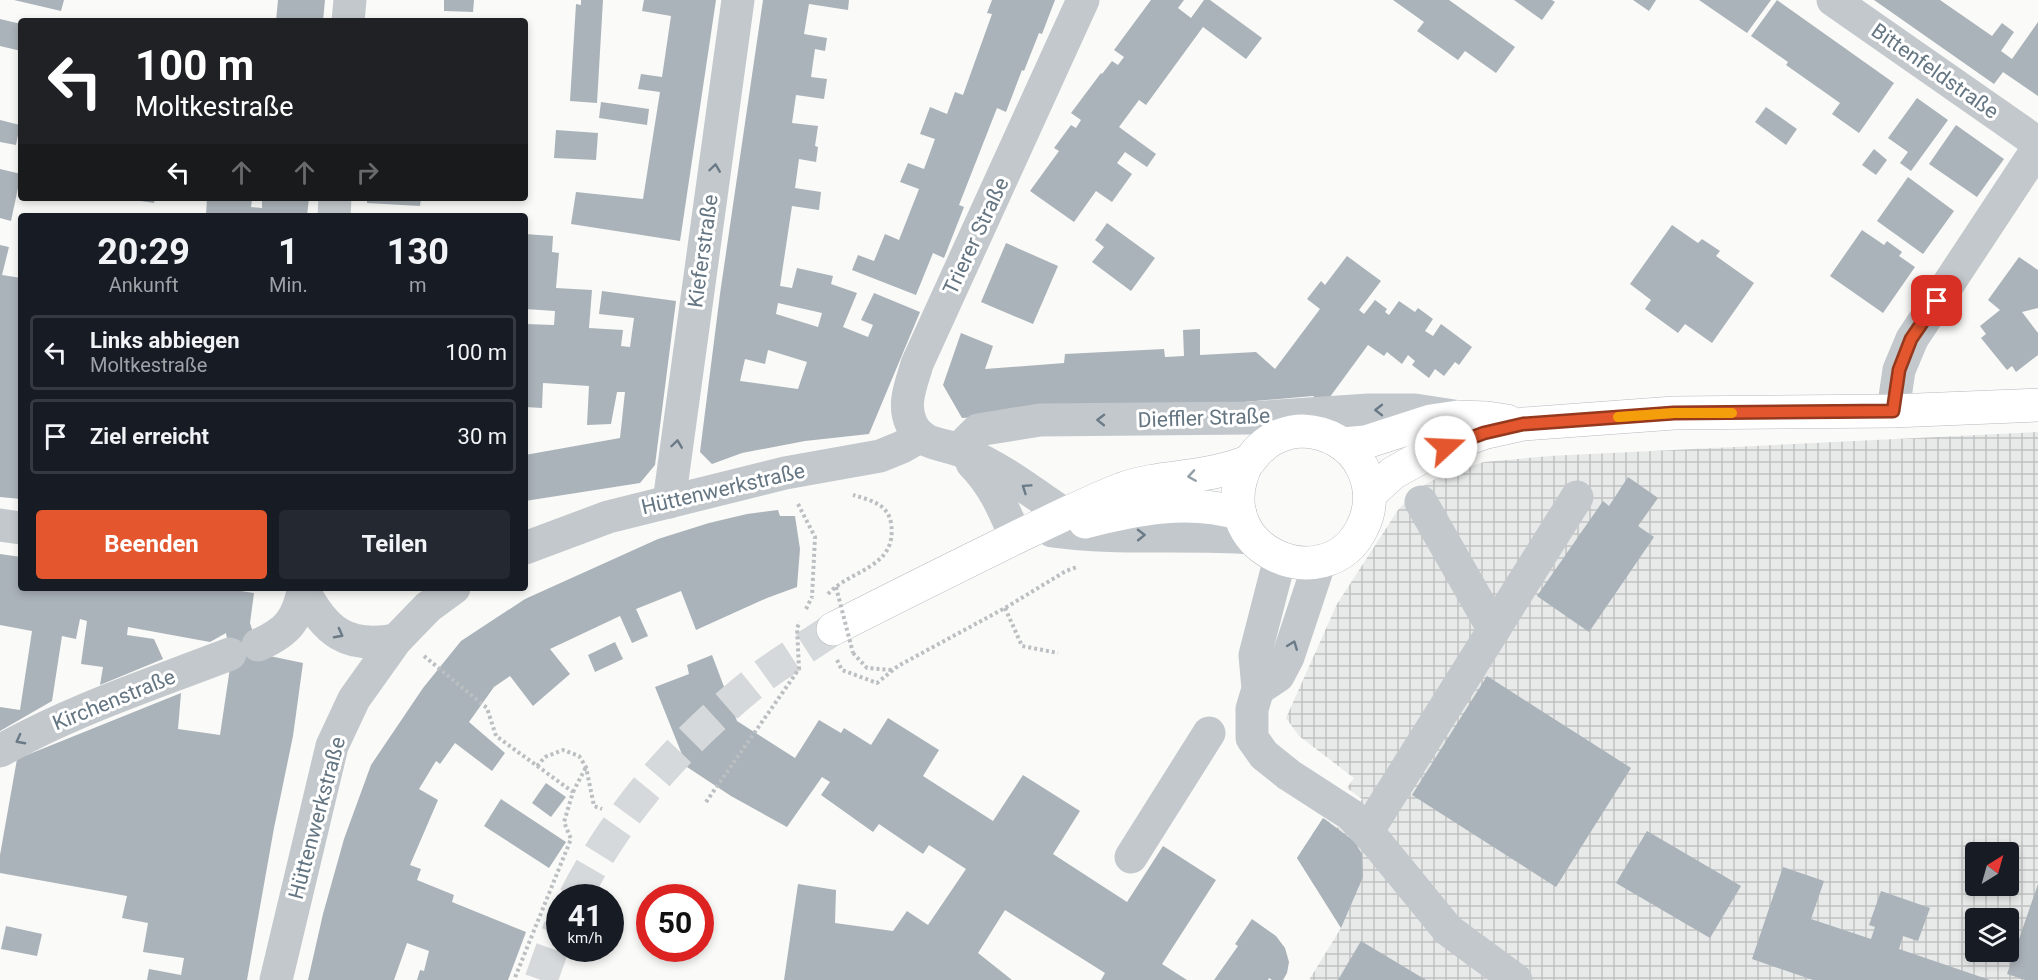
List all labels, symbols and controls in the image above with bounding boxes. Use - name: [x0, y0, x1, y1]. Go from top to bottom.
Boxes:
- street label: Bittenfeldstraße: [1867, 18, 2003, 124]
- text: 100 m: [135, 41, 254, 90]
- icon: left: [36, 42, 114, 120]
- text: Moltkestraße: [135, 91, 294, 123]
- icon: left: [162, 156, 195, 189]
- icon: ahead: [225, 156, 258, 189]
- icon: ahead: [288, 156, 321, 189]
- icon: right: [351, 156, 384, 189]
- one-way arrow: [708, 163, 720, 172]
- street label: Trierer Straße: [938, 174, 1014, 298]
- street label: Kieferstraße: [683, 193, 723, 309]
- text: 20:29: [97, 231, 190, 273]
- text: 1: [278, 231, 299, 273]
- text: 130: [387, 231, 449, 273]
- text: Ankunft: [109, 273, 178, 297]
- text: Min.: [269, 273, 308, 297]
- text: m: [409, 273, 427, 297]
- pin: [1911, 275, 1962, 326]
- icon: arrive: [1920, 284, 1953, 317]
- text: Links abbiegen: [90, 328, 240, 353]
- icon: left: [39, 336, 72, 369]
- text: 100 m: [445, 340, 507, 365]
- text: Moltkestraße: [90, 353, 207, 377]
- street label: Dieffler Straße: [1137, 404, 1271, 432]
- one-way arrow: [1375, 404, 1384, 416]
- one-way arrow: [1096, 414, 1105, 426]
- position arrow: [1414, 415, 1478, 479]
- icon: arrive: [39, 420, 72, 453]
- text: Ziel erreicht: [90, 424, 209, 449]
- text: 30 m: [458, 424, 507, 449]
- one-way arrow: [670, 440, 682, 449]
- street label: Hüttenwerkstraße: [639, 459, 807, 519]
- one-way arrow: [1187, 469, 1196, 481]
- one-way arrow: [1022, 484, 1033, 495]
- button: Beenden: [36, 510, 267, 579]
- button: Teilen: [279, 510, 510, 579]
- one-way arrow: [1137, 529, 1146, 541]
- one-way arrow: [333, 626, 344, 638]
- one-way arrow: [1285, 640, 1298, 651]
- street label: Kirchenstraße: [49, 665, 179, 735]
- one-way arrow: [16, 732, 27, 744]
- street label: Hüttenwerkstraße: [284, 734, 350, 902]
- north arrow: [1965, 842, 2019, 896]
- map controls: [1965, 842, 2019, 962]
- speed limit sign: 50: [636, 884, 714, 962]
- text: 41: [568, 898, 602, 933]
- button: layers: [1965, 908, 2019, 962]
- text: km/h: [567, 929, 603, 947]

